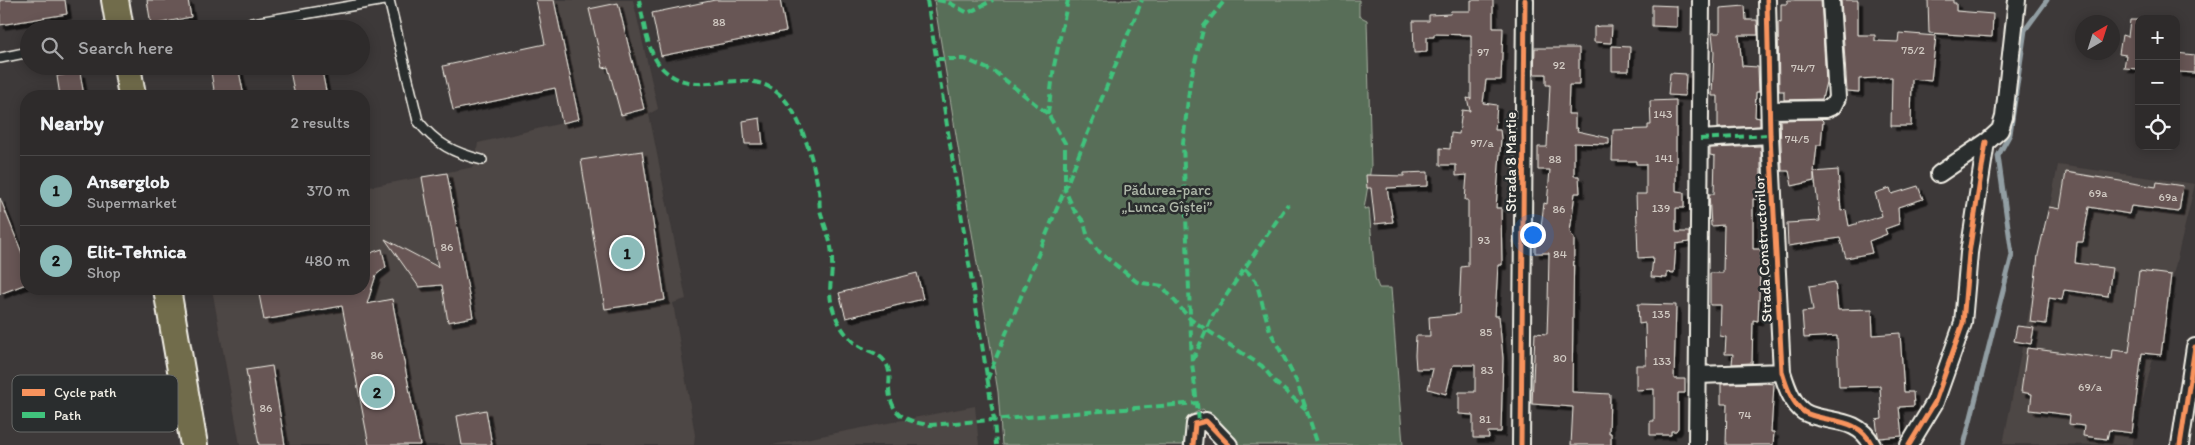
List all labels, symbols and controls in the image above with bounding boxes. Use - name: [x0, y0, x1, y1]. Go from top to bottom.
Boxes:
- house number: 88: [712, 15, 726, 29]
- north arrow: [2075, 15, 2120, 60]
- map controls: [2135, 15, 2180, 150]
- button: +: [2135, 15, 2180, 60]
- search box: [20, 20, 370, 75]
- icon: search: [38, 34, 66, 62]
- text: Search here: [78, 36, 173, 59]
- house number: 75/2: [1901, 43, 1925, 57]
- house number: 97: [1477, 45, 1489, 59]
- house number: 92: [1553, 58, 1566, 72]
- button: −: [2135, 60, 2180, 105]
- house number: 74/7: [1791, 61, 1815, 75]
- button: locate: [2135, 105, 2180, 150]
- house number: 143: [1653, 107, 1673, 121]
- text: Nearby: [40, 110, 104, 135]
- street label: Strada 8 Martie: [1502, 112, 1520, 212]
- text: 2 results: [290, 113, 350, 132]
- house number: 74/5: [1785, 132, 1809, 146]
- house number: 97/a: [1470, 136, 1495, 150]
- house number: 141: [1655, 151, 1674, 165]
- house number: 88: [1548, 152, 1562, 166]
- text: Anserglob: [87, 170, 170, 193]
- street label: Strada Constructorilor: [1750, 175, 1776, 323]
- text: 1: [52, 181, 60, 200]
- text: 370 m: [306, 181, 350, 200]
- park label: Pădurea-parc „Lunca Gîștei”: [1122, 181, 1213, 216]
- house number: 69a: [2089, 186, 2108, 200]
- house number: 69a: [2159, 190, 2178, 204]
- text: Supermarket: [87, 193, 177, 212]
- house number: 139: [1652, 201, 1670, 215]
- house number: 86: [1553, 202, 1565, 216]
- your location: [1520, 222, 1546, 248]
- house number: 93: [1478, 233, 1491, 247]
- pin: 1: [611, 234, 643, 272]
- text: Elit-Tehnica: [87, 240, 186, 263]
- house number: 86: [441, 240, 453, 254]
- house number: 84: [1553, 247, 1567, 261]
- text: 2: [52, 251, 60, 270]
- text: 480 m: [305, 251, 350, 270]
- text: Shop: [87, 263, 121, 282]
- house number: 135: [1652, 307, 1670, 321]
- house number: 85: [1480, 325, 1492, 339]
- house number: 86: [371, 348, 383, 362]
- house number: 80: [1553, 351, 1567, 365]
- house number: 133: [1653, 354, 1672, 368]
- house number: 83: [1480, 363, 1494, 377]
- pin: 2: [361, 373, 393, 411]
- legend: [12, 375, 178, 432]
- house number: 69/a: [2078, 380, 2103, 394]
- text: Cycle path: [54, 384, 117, 401]
- house number: 86: [260, 401, 272, 415]
- text: Path: [54, 407, 81, 424]
- house number: 74: [1738, 408, 1752, 422]
- house number: 81: [1479, 412, 1491, 426]

